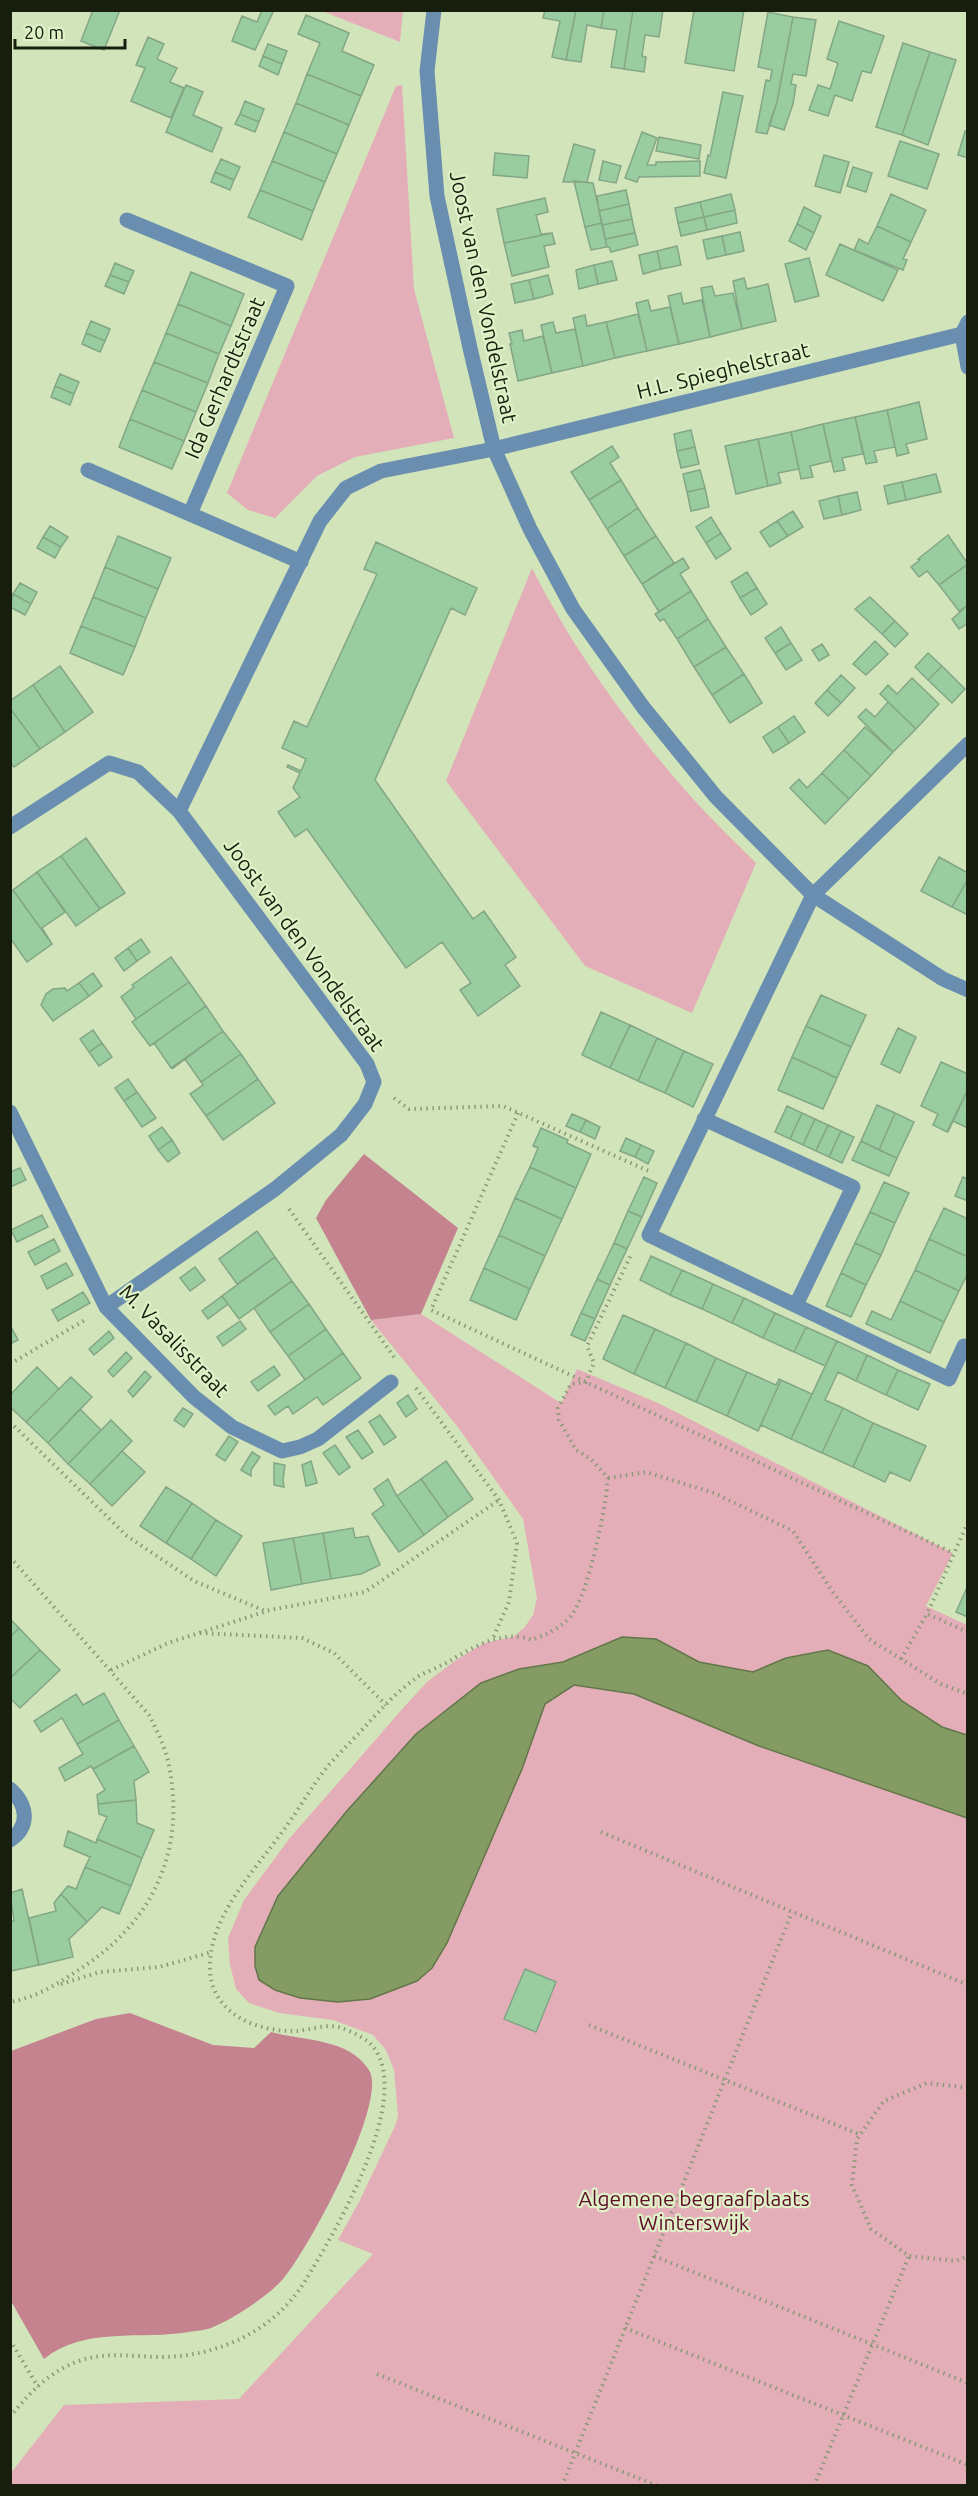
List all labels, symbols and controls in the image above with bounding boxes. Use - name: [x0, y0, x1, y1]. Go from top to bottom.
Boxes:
- scale bar: [15, 12, 124, 50]
- text: 20 m: [24, 22, 64, 42]
- street label: Joost van den Vondelstraat: [446, 169, 522, 425]
- street label: Ida Gerhardtstraat: [179, 293, 269, 462]
- street label: H.L. Spieghelstraat: [634, 337, 812, 403]
- street label: Joost van den Vondelstraat: [220, 833, 390, 1055]
- street label: M. Vasalisstraat: [115, 1279, 234, 1401]
- park label: Algemene begraafplaats Winterswijk: [578, 2186, 810, 2234]

